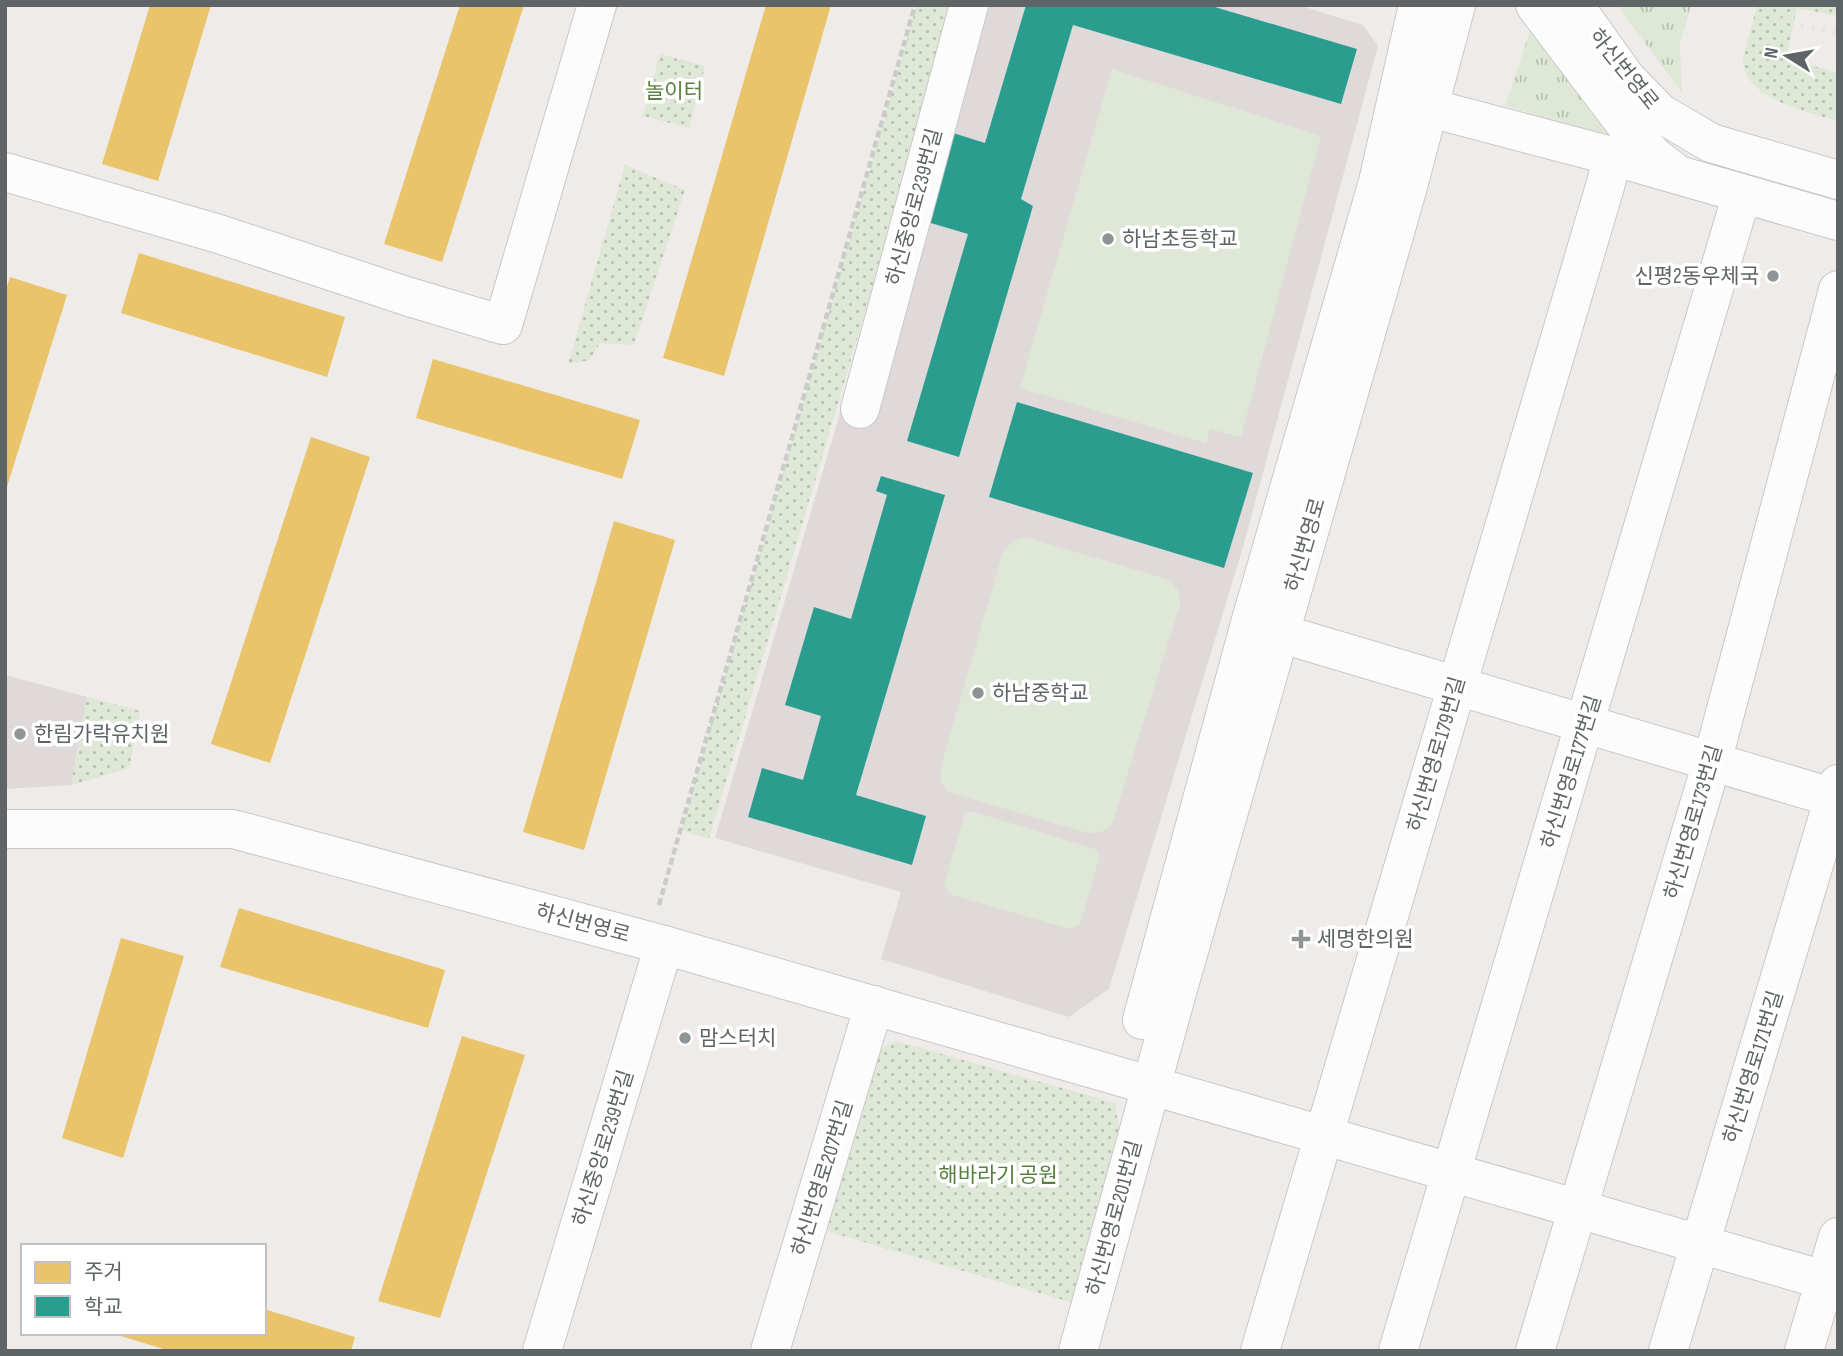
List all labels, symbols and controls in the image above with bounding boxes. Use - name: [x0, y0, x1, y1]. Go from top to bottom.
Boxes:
- north arrow: [1752, 21, 1822, 91]
- street label: 하신번영로: [1583, 24, 1664, 115]
- text: N: [1760, 46, 1784, 60]
- park label: 놀이터: [645, 79, 703, 104]
- street label: 하신중앙로239번길: [881, 126, 948, 289]
- place label: 하남초등학교: [1122, 227, 1238, 252]
- marker: 하남초등학교: [1100, 231, 1116, 247]
- place label: 신평2동우체국: [1634, 264, 1759, 289]
- marker: 신평2동우체국: [1765, 268, 1781, 284]
- street label: 하신번영로: [1280, 495, 1331, 595]
- street label: 하신번영로179번길: [1402, 674, 1471, 835]
- place label: 하남중학교: [992, 681, 1089, 706]
- marker: 하남중학교: [970, 685, 986, 701]
- street label: 하신번영로177번길: [1536, 692, 1607, 852]
- place label: 한림가락유치원: [34, 722, 169, 747]
- marker: 한림가락유치원: [12, 726, 28, 742]
- street label: 하신번영로173번길: [1659, 742, 1728, 902]
- street label: 하신번영로: [533, 899, 633, 948]
- place label: 세명한의원: [1317, 927, 1414, 952]
- marker: 세명한의원: [1291, 929, 1311, 949]
- street label: 하신번영로171번길: [1718, 988, 1789, 1147]
- place label: 맘스터치: [699, 1026, 776, 1051]
- marker: 맘스터치: [677, 1030, 693, 1046]
- street label: 하신중앙로239번길: [568, 1067, 639, 1229]
- street label: 하신번영로207번길: [787, 1097, 858, 1259]
- street label: 하신번영로201번길: [1082, 1137, 1147, 1299]
- park label: 해바라기 공원: [938, 1163, 1058, 1188]
- legend: [21, 1244, 266, 1335]
- text: 주거: [84, 1260, 123, 1285]
- text: 학교: [84, 1295, 123, 1320]

